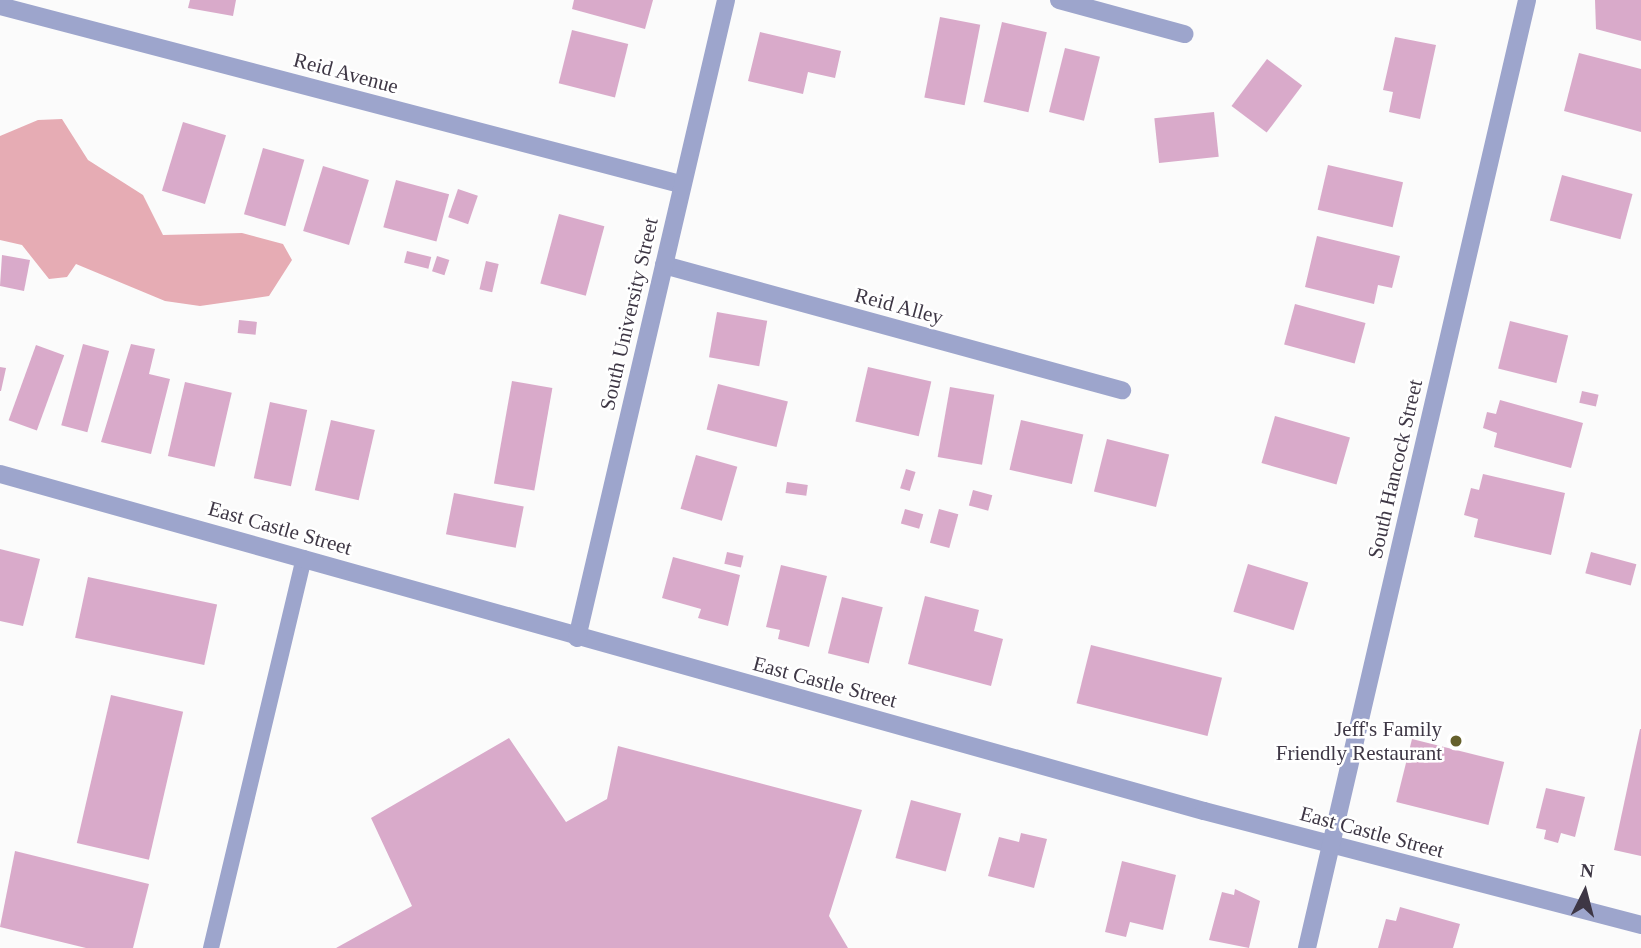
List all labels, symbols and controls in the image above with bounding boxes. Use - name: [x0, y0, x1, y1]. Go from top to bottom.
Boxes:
- street label: Reid Avenue: [290, 47, 402, 99]
- street label: South University Street: [595, 215, 663, 413]
- street label: Reid Alley: [852, 282, 946, 330]
- street label: South Hancock Street: [1362, 377, 1428, 561]
- street label: East Castle Street: [205, 495, 355, 561]
- street label: East Castle Street: [750, 651, 900, 713]
- place label: Jeff's Family Friendly Restaurant: [1276, 716, 1442, 766]
- marker: Jeff's Family Friendly Restaurant: [1448, 733, 1464, 749]
- street label: East Castle Street: [1297, 801, 1447, 863]
- north arrow: [1550, 857, 1620, 927]
- text: N: [1579, 859, 1595, 882]

